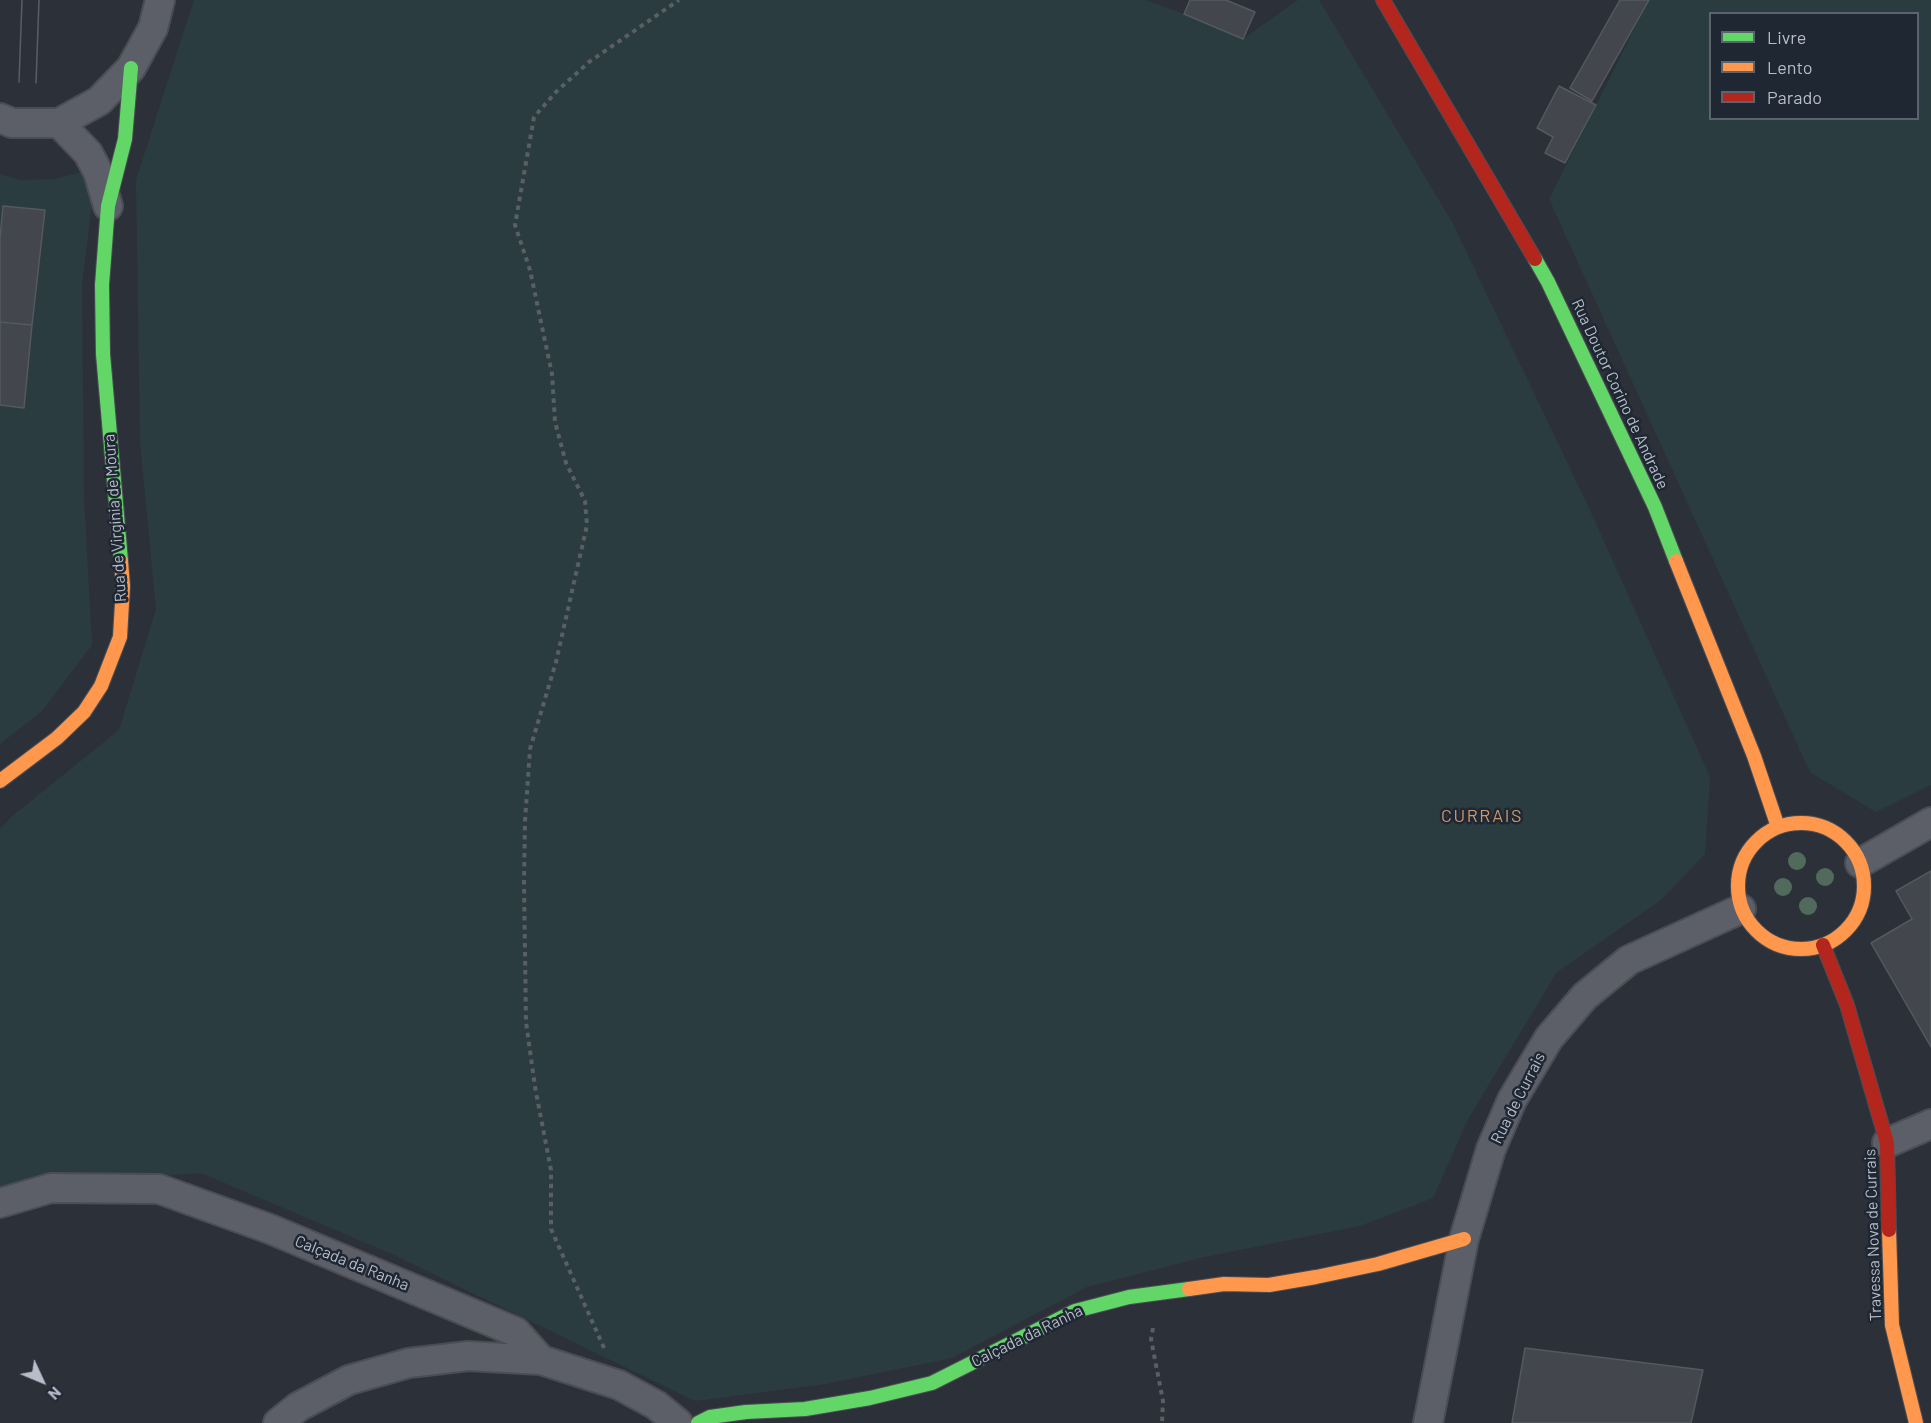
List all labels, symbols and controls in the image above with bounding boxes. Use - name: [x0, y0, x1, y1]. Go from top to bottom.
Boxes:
- legend: [1709, 12, 1919, 120]
- text: Livre: [1767, 26, 1806, 48]
- text: Lento: [1767, 56, 1813, 78]
- text: Parado: [1767, 86, 1822, 108]
- street label: Rua Doutor Corino de Andrade: [1567, 296, 1673, 492]
- street label: Rua de Virgínia de Moura: [100, 433, 130, 603]
- district label: CURRAIS: [1441, 805, 1523, 827]
- street label: Rua de Currais: [1487, 1049, 1549, 1147]
- street label: Travessa Nova de Currais: [1860, 1148, 1886, 1322]
- street label: Calçada da Ranha: [292, 1231, 412, 1295]
- street label: Calçada da Ranha: [968, 1301, 1086, 1371]
- north arrow: [12, 1351, 72, 1411]
- text: N: [45, 1383, 66, 1404]

